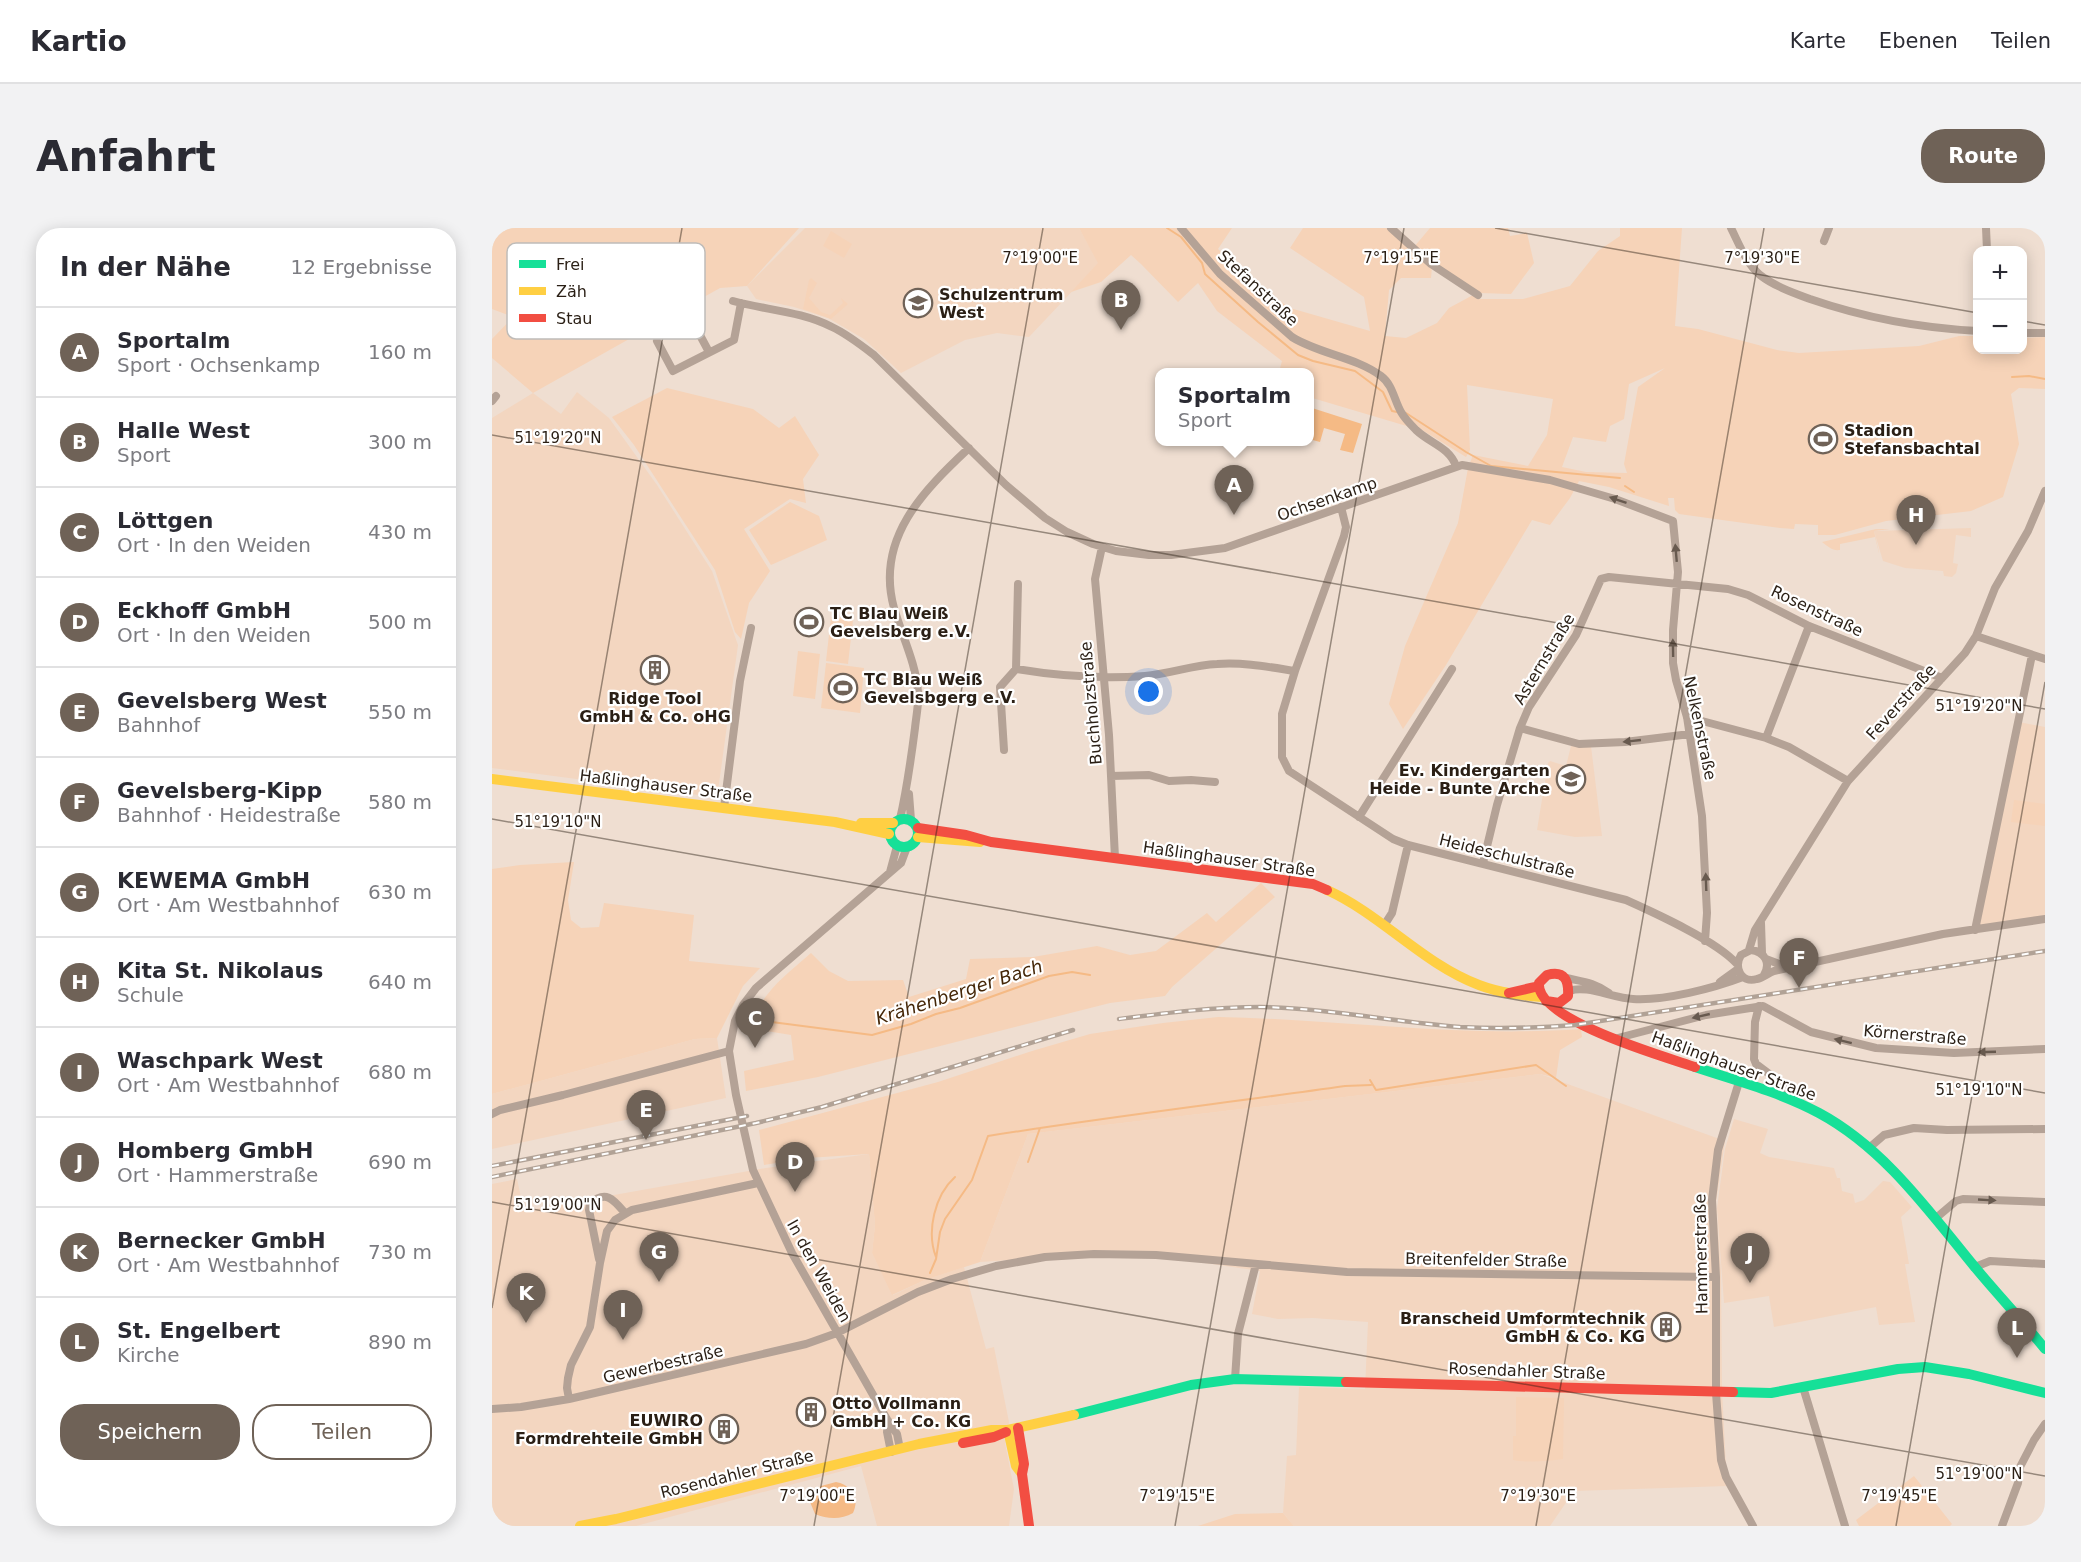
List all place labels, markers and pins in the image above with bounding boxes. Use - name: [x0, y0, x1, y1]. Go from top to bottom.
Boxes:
- pin: B: [1102, 280, 1140, 330]
- place label: Schulzentrum West: [939, 285, 1063, 322]
- school or university icon: Schulzentrum West: [902, 287, 934, 319]
- place label: Stadion Stefansbachtal: [1844, 421, 1980, 458]
- sports icon: Stadion Stefansbachtal: [1807, 423, 1839, 455]
- pin: A: [1214, 466, 1254, 515]
- pin: H: [1896, 496, 1936, 545]
- place label: TC Blau Weiß Gevelsberg e.V.: [830, 604, 971, 641]
- sports icon: TC Blau Weiß Gevelsberg e.V.: [793, 606, 825, 638]
- building icon: Ridge Tool GmbH & Co. oHG: [639, 654, 671, 686]
- place label: TC Blau Weiß Gevelsbgerg e.V.: [864, 670, 1016, 707]
- sports icon: TC Blau Weiß Gevelsbgerg e.V.: [827, 672, 859, 704]
- place label: Ridge Tool GmbH & Co. oHG: [579, 689, 731, 726]
- place label: Ev. Kindergarten Heide - Bunte Arche: [1369, 761, 1550, 798]
- school or university icon: Ev. Kindergarten Heide - Bunte Arche: [1555, 763, 1587, 795]
- pin: F: [1780, 938, 1818, 988]
- pin: C: [736, 998, 774, 1048]
- pin: E: [626, 1090, 666, 1140]
- pin: D: [776, 1142, 814, 1192]
- pin: G: [640, 1232, 678, 1282]
- pin: J: [1730, 1234, 1770, 1283]
- pin: K: [507, 1274, 546, 1323]
- pin: I: [604, 1290, 642, 1340]
- pin: L: [1998, 1308, 2036, 1358]
- place label: Branscheid Umformtechnik GmbH & Co. KG: [1400, 1309, 1645, 1346]
- building icon: Branscheid Umformtechnik GmbH & Co. KG: [1650, 1311, 1682, 1343]
- place label: Otto Vollmann GmbH + Co. KG: [832, 1394, 971, 1431]
- building icon: Otto Vollmann GmbH + Co. KG: [795, 1396, 827, 1428]
- place label: EUWIRO Formdrehteile GmbH: [515, 1411, 703, 1448]
- building icon: EUWIRO Formdrehteile GmbH: [708, 1413, 740, 1445]

